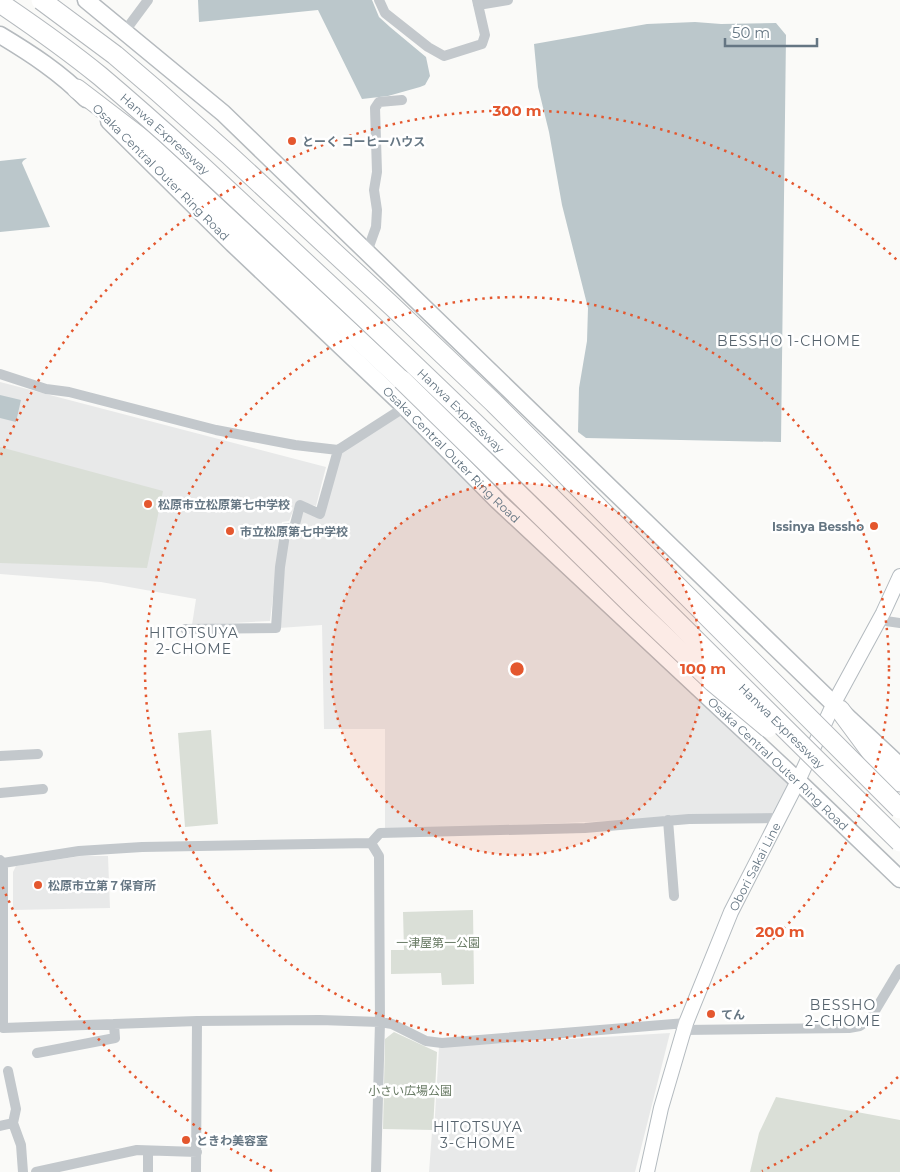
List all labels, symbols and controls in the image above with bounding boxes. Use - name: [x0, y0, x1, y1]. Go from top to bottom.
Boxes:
- scale bar: [725, 15, 818, 47]
- text: 50 m: [732, 23, 770, 42]
- street label: Hanwa Expressway: [118, 90, 214, 178]
- street label: Osaka Central Outer Ring Road: [89, 100, 233, 244]
- text: 300 m: [491, 101, 542, 120]
- place label: とーく コーヒーハウス: [302, 134, 425, 149]
- marker: とーく コーヒーハウス: [286, 135, 298, 147]
- district label: BESSHO 1-CHOME: [717, 332, 861, 350]
- street label: Hanwa Expressway: [415, 365, 508, 456]
- street label: Osaka Central Outer Ring Road: [380, 383, 524, 526]
- place label: 松原市立松原第七中学校: [158, 497, 290, 512]
- marker: 松原市立松原第七中学校: [142, 498, 154, 510]
- place label: Issinya Bessho: [772, 519, 864, 534]
- marker: Issinya Bessho: [868, 520, 880, 532]
- place label: 市立松原第七中学校: [240, 524, 348, 539]
- marker: 市立松原第七中学校: [224, 525, 236, 537]
- district label: HITOTSUYA 2-CHOME: [149, 624, 239, 658]
- text: 100 m: [680, 659, 726, 678]
- centre of rings: [508, 660, 526, 678]
- street label: Hanwa Expressway: [736, 680, 829, 772]
- street label: Osaka Central Outer Ring Road: [705, 694, 852, 833]
- street label: Obori Sakai Line: [725, 820, 783, 913]
- place label: 松原市立第７保育所: [48, 878, 156, 893]
- marker: 松原市立第７保育所: [32, 879, 44, 891]
- text: 200 m: [755, 922, 805, 941]
- park label: 一津屋第一公園: [396, 935, 480, 950]
- district label: BESSHO 2-CHOME: [805, 996, 881, 1030]
- place label: てん: [721, 1007, 745, 1022]
- marker: てん: [705, 1008, 717, 1020]
- park label: 小さい広場公園: [368, 1083, 452, 1098]
- district label: HITOTSUYA 3-CHOME: [433, 1118, 523, 1152]
- place label: ときわ美容室: [196, 1133, 268, 1148]
- marker: ときわ美容室: [180, 1134, 192, 1146]

